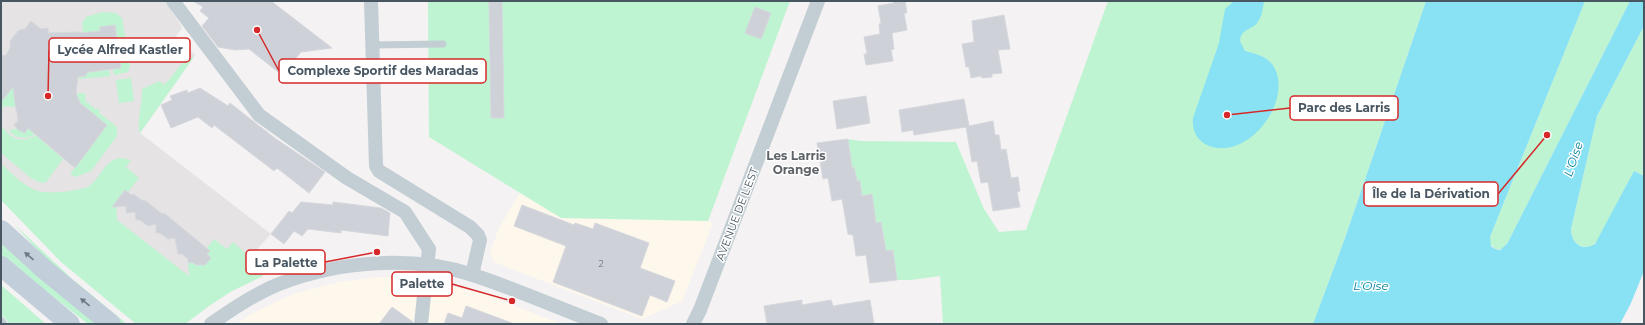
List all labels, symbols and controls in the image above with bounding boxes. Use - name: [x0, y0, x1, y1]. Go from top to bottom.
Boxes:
- callout: Lycée Alfred Kastler: [49, 38, 190, 62]
- text: Lycée Alfred Kastler: [57, 42, 183, 57]
- callout: Complexe Sportif des Maradas: [279, 59, 486, 83]
- text: Complexe Sportif des Maradas: [288, 63, 479, 78]
- callout: Parc des Larris: [1290, 96, 1398, 120]
- text: Parc des Larris: [1298, 100, 1391, 115]
- water label: L'Oise: [1560, 140, 1586, 178]
- district label: Les Larris Orange: [766, 148, 826, 177]
- street label: AVENUE DE L'EST: [713, 165, 761, 263]
- callout: Île de la Dérivation: [1364, 182, 1498, 206]
- text: Île de la Dérivation: [1371, 186, 1490, 201]
- callout: La Palette: [246, 250, 325, 274]
- one-way arrow: [24, 251, 34, 260]
- text: La Palette: [255, 255, 318, 270]
- house number: 2: [598, 258, 604, 269]
- callout: Palette: [392, 272, 452, 296]
- text: Palette: [400, 276, 445, 291]
- water label: L’Oise: [1353, 278, 1389, 293]
- one-way arrow: [79, 298, 90, 307]

